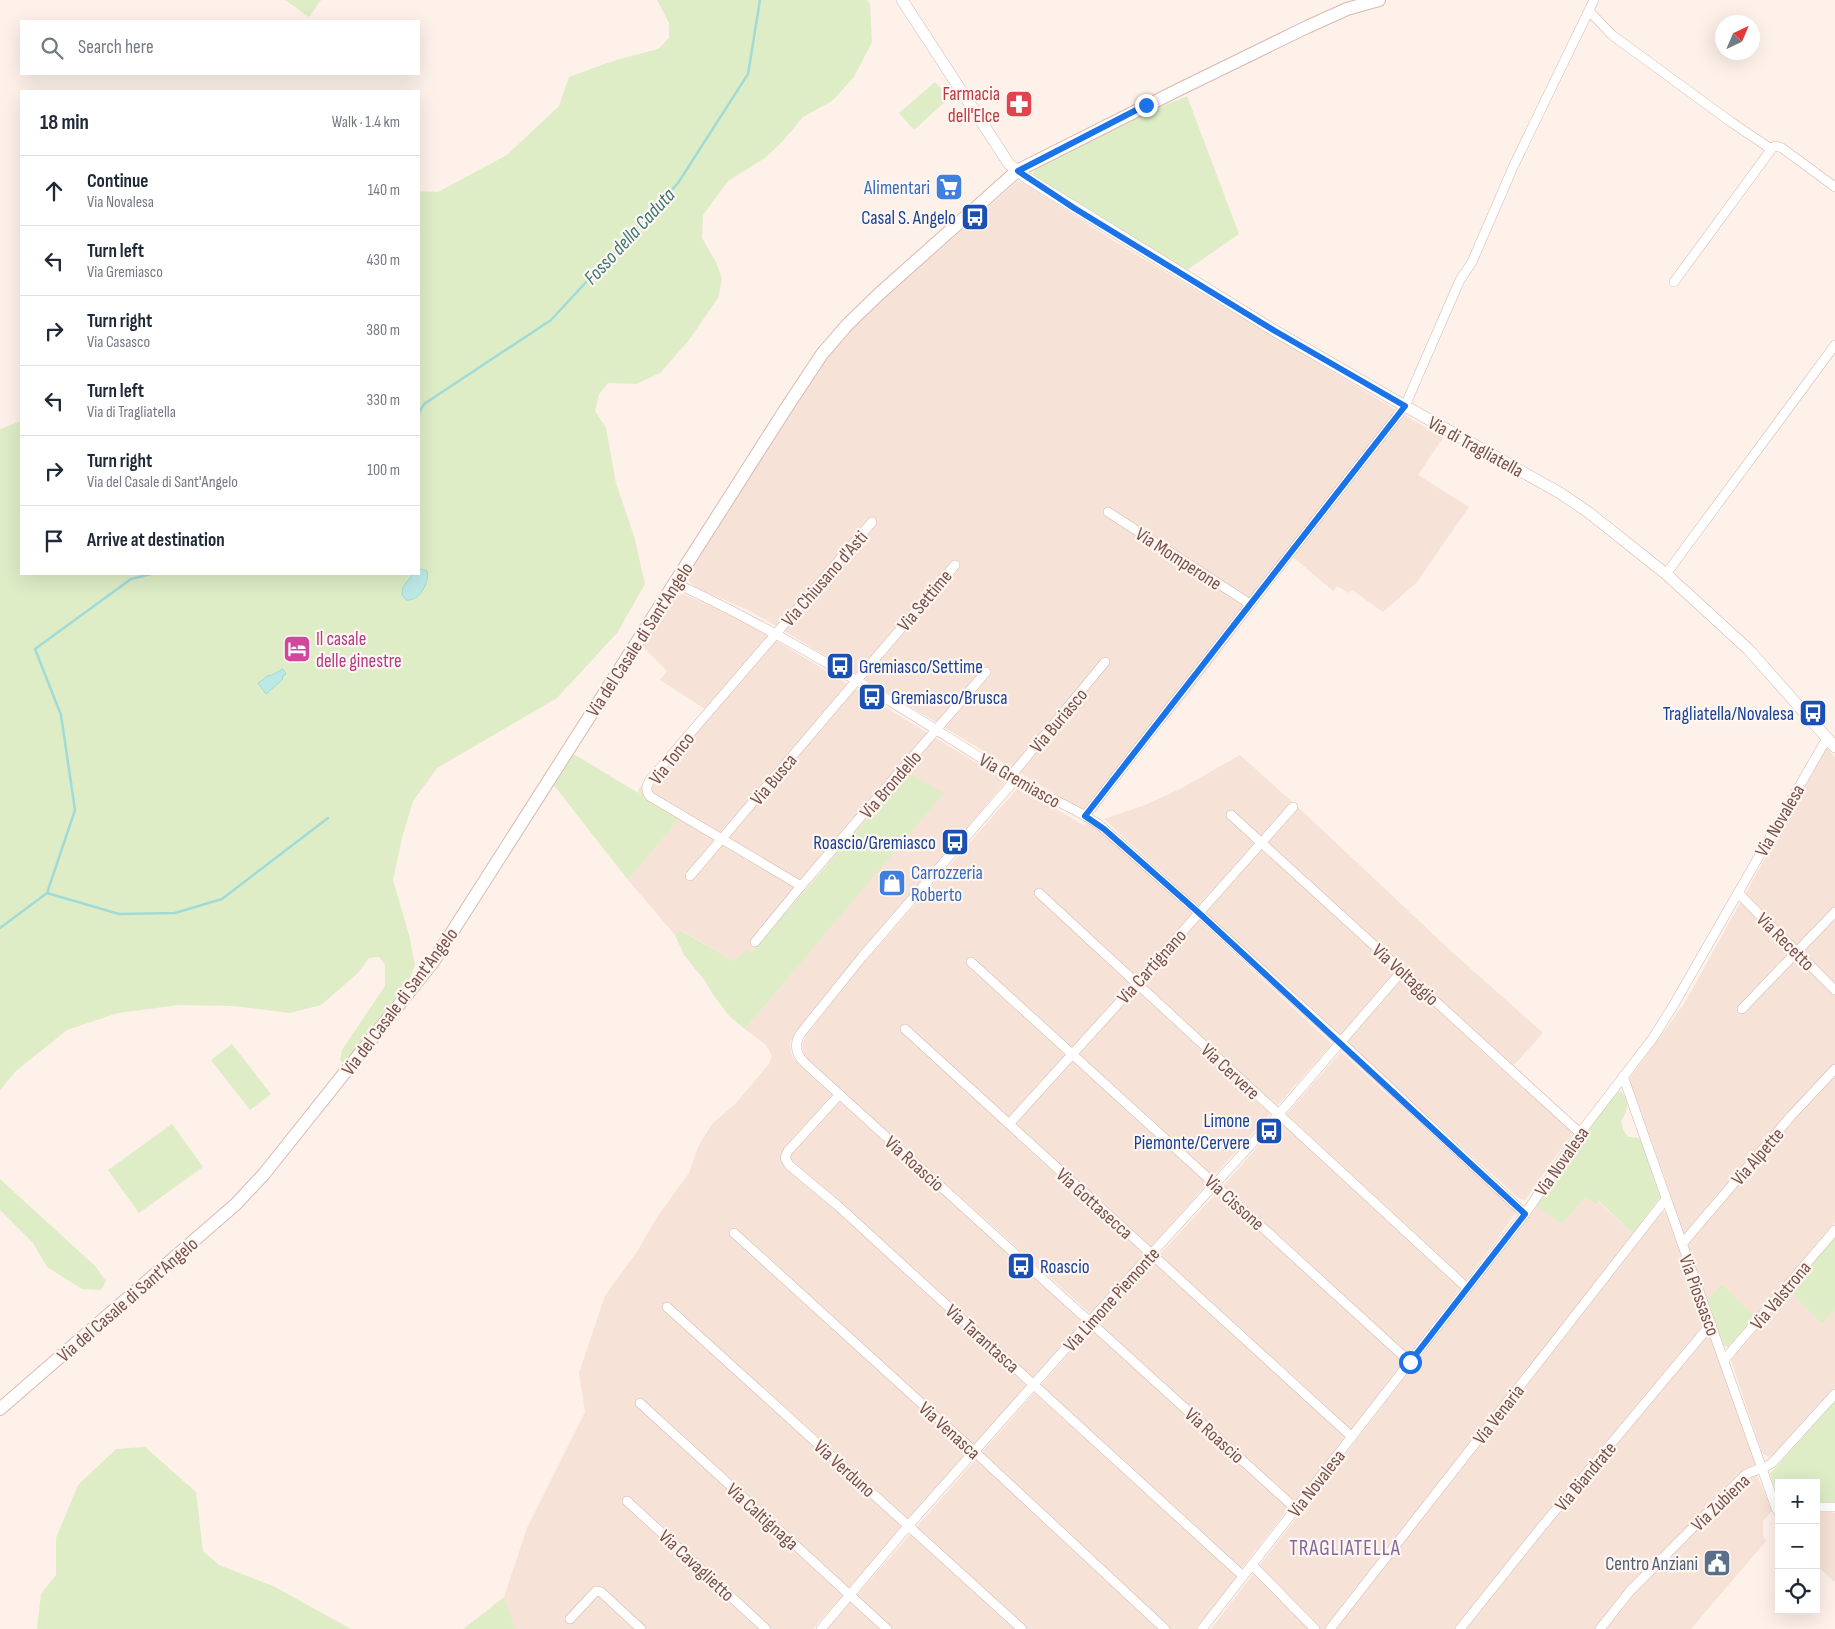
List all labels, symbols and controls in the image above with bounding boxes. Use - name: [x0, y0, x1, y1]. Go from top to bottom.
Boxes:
- north arrow: [1715, 15, 1760, 60]
- search box: [20, 20, 420, 75]
- icon: search: [38, 34, 66, 62]
- text: Search here: [78, 36, 154, 59]
- place label: Farmacia dell'Elce: [942, 83, 1000, 128]
- pharmacy icon: Farmacia dell'Elce: [1004, 89, 1034, 119]
- route end: [1135, 94, 1158, 117]
- text: 18 min: [40, 110, 89, 135]
- text: Walk · 1.4 km: [332, 113, 400, 132]
- text: Continue: [87, 170, 148, 193]
- supermarket icon: Alimentari: [934, 172, 964, 202]
- icon: ahead: [40, 177, 68, 205]
- place label: Alimentari: [863, 177, 930, 200]
- text: 140 m: [368, 181, 400, 200]
- water label: Fosso della Caduta: [579, 184, 680, 290]
- text: Via Novalesa: [87, 193, 154, 212]
- bus stop icon: Casal S. Angelo: [960, 202, 990, 232]
- place label: Casal S. Angelo: [861, 207, 956, 230]
- text: Turn left: [87, 240, 144, 263]
- icon: left: [40, 247, 68, 275]
- text: 430 m: [367, 251, 400, 270]
- text: Via Gremiasco: [87, 263, 163, 282]
- text: Turn right: [87, 310, 152, 333]
- icon: right: [40, 317, 68, 345]
- text: 380 m: [366, 321, 400, 340]
- text: Via Casasco: [87, 333, 150, 352]
- text: Turn left: [87, 380, 144, 403]
- icon: left: [40, 387, 68, 415]
- text: 330 m: [367, 391, 400, 410]
- text: Via di Tragliatella: [87, 403, 176, 422]
- street label: Via di Tragliatella: [1423, 412, 1527, 483]
- text: Turn right: [87, 450, 152, 473]
- icon: right: [40, 457, 68, 485]
- text: 100 m: [367, 461, 400, 480]
- text: Via del Casale di Sant'Angelo: [87, 473, 238, 492]
- street label: Via Momperone: [1131, 523, 1226, 596]
- street label: Via Chiusano d'Asti: [777, 526, 873, 632]
- icon: arrive: [40, 527, 68, 555]
- text: Arrive at destination: [87, 529, 225, 552]
- street label: Via del Casale di Sant'Angelo: [582, 558, 699, 721]
- street label: Via Settime: [893, 566, 957, 636]
- place label: Il casale delle ginestre: [316, 628, 402, 673]
- hotel icon: Il casale delle ginestre: [282, 634, 312, 664]
- bus stop icon: Gremiasco/Settime: [825, 651, 855, 681]
- place label: Gremiasco/Settime: [859, 656, 983, 679]
- bus stop icon: Gremiasco/Brusca: [857, 682, 887, 712]
- street label: Via Buriasco: [1025, 684, 1093, 758]
- place label: Gremiasco/Brusca: [891, 687, 1007, 710]
- bus stop icon: Tragliatella/Novalesa: [1798, 698, 1828, 728]
- place label: Tragliatella/Novalesa: [1663, 703, 1794, 726]
- street label: Via Tonco: [645, 728, 700, 790]
- street label: Via Brondello: [855, 746, 927, 824]
- street label: Via Busca: [746, 749, 802, 810]
- street label: Via Gremiasco: [975, 749, 1064, 814]
- street label: Via Novalesa: [1750, 781, 1810, 861]
- bus stop icon: Roascio/Gremiasco: [940, 827, 970, 857]
- place label: Roascio/Gremiasco: [813, 832, 936, 855]
- place label: Carrozzeria Roberto: [911, 862, 983, 907]
- shop icon: Carrozzeria Roberto: [877, 868, 907, 898]
- street label: Via Recetto: [1751, 908, 1819, 976]
- street label: Via del Casale di Sant'Angelo: [337, 923, 463, 1080]
- street label: Via Cartignano: [1113, 925, 1192, 1009]
- street label: Via Voltaggio: [1367, 939, 1443, 1011]
- street label: Via Cervere: [1196, 1039, 1264, 1105]
- place label: Limone Piemonte/Cervere: [1134, 1110, 1250, 1155]
- bus stop icon: Limone Piemonte/Cervere: [1254, 1116, 1284, 1146]
- street label: Via Novalesa: [1530, 1123, 1594, 1201]
- street label: Via Alpette: [1727, 1123, 1789, 1191]
- street label: Via Roascio: [880, 1131, 948, 1197]
- street label: Via Gottasecca: [1051, 1164, 1137, 1245]
- street label: Via Cissone: [1199, 1170, 1269, 1236]
- street label: Via del Casale di Sant'Angelo: [53, 1233, 203, 1368]
- street label: Via Limone Piemonte: [1059, 1243, 1165, 1357]
- bus stop icon: Roascio: [1006, 1251, 1036, 1281]
- street label: Via Piossasco: [1673, 1252, 1724, 1339]
- place label: Roascio: [1040, 1256, 1090, 1279]
- street label: Via Valstrona: [1746, 1257, 1816, 1335]
- street label: Via Tarantasca: [940, 1300, 1024, 1378]
- route start: [1399, 1351, 1422, 1374]
- street label: Via Venaria: [1469, 1380, 1530, 1449]
- street label: Via Venasca: [913, 1397, 985, 1465]
- street label: Via Roascio: [1180, 1403, 1248, 1469]
- street label: Via Verduno: [808, 1435, 880, 1503]
- street label: Via Biandrate: [1550, 1438, 1622, 1516]
- street label: Via Novalesa: [1284, 1446, 1351, 1522]
- street label: Via Zubiena: [1687, 1470, 1755, 1537]
- street label: Via Caltignaga: [721, 1479, 803, 1555]
- map controls: [1775, 1479, 1820, 1614]
- button: +: [1775, 1479, 1820, 1524]
- button: −: [1775, 1524, 1820, 1569]
- street label: Via Cavaglietto: [653, 1525, 738, 1607]
- district label: TRAGLIATELLA: [1289, 1536, 1401, 1561]
- public building icon: Centro Anziani: [1702, 1548, 1732, 1578]
- place label: Centro Anziani: [1605, 1553, 1698, 1576]
- button: locate: [1775, 1569, 1820, 1614]

